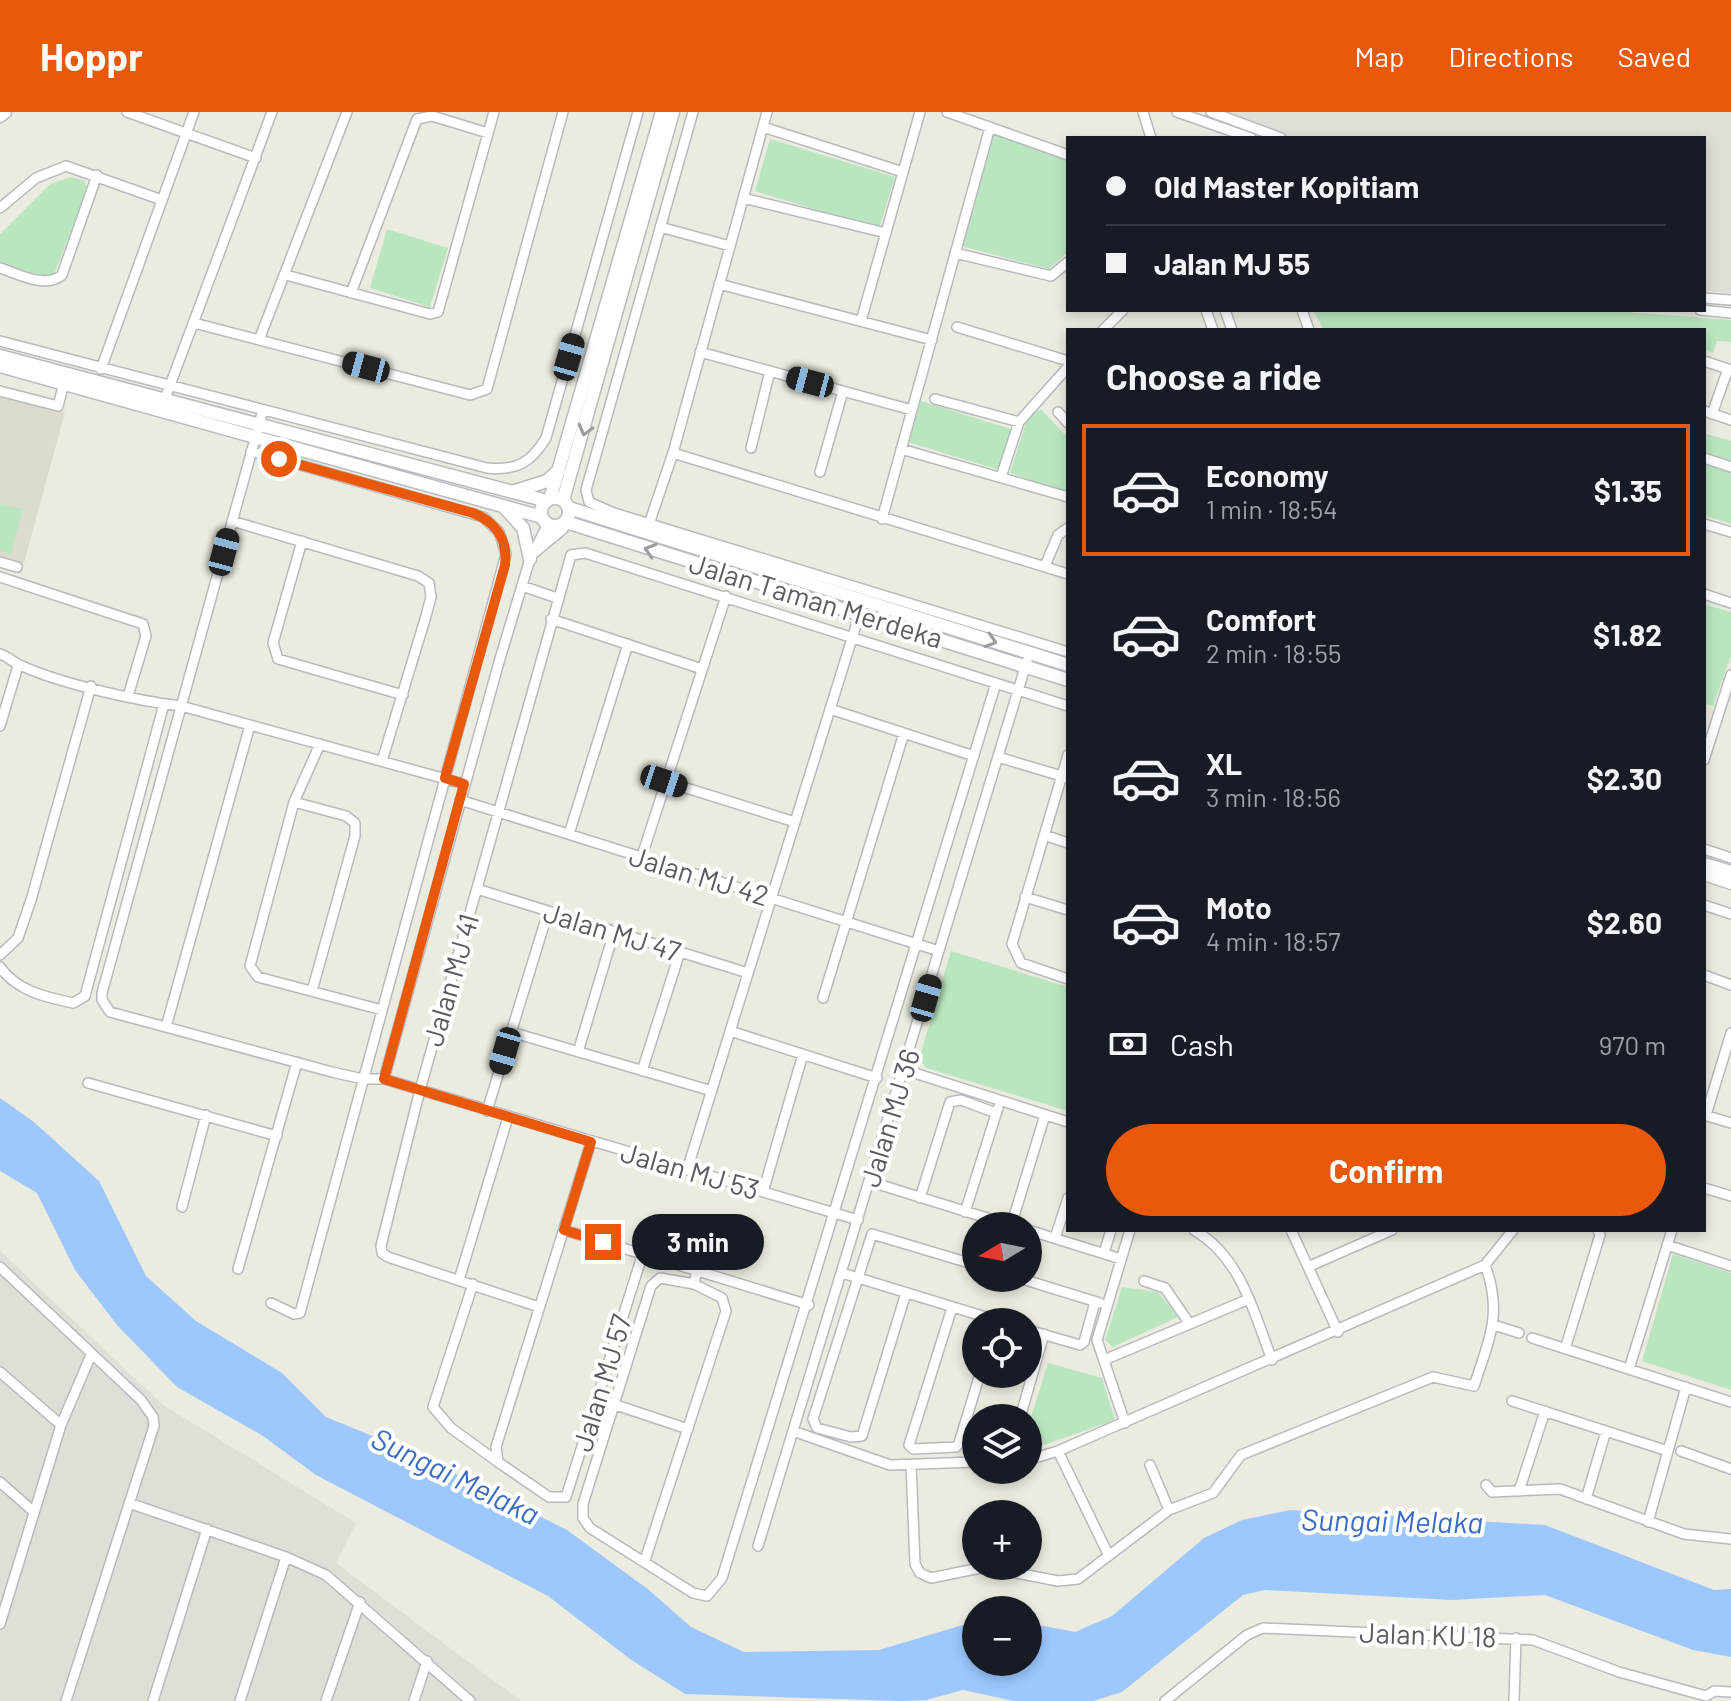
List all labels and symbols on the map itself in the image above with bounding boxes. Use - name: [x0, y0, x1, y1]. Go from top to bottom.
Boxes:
- car: [551, 331, 587, 383]
- car: [340, 349, 392, 385]
- car: [784, 364, 836, 400]
- one-way arrow: [578, 423, 594, 437]
- route start: [261, 441, 297, 477]
- car: [206, 526, 242, 578]
- one-way arrow: [644, 543, 658, 559]
- street label: Jalan Taman Merdeka: [685, 545, 947, 655]
- one-way arrow: [983, 632, 997, 648]
- car: [637, 762, 691, 800]
- street label: Jalan MJ 42: [625, 838, 773, 912]
- street label: Jalan MJ 47: [540, 894, 685, 968]
- street label: Jalan MJ 41: [415, 910, 485, 1050]
- car: [908, 972, 944, 1024]
- car: [487, 1025, 523, 1077]
- street label: Jalan MJ 36: [852, 1045, 926, 1191]
- street label: Jalan MJ 53: [617, 1134, 763, 1206]
- north arrow: [962, 1212, 1042, 1292]
- callout: 3 min: [631, 1214, 763, 1270]
- route end: [585, 1224, 621, 1260]
- street label: Jalan MJ 57: [564, 1310, 638, 1455]
- water label: Sungai Melaka: [366, 1419, 546, 1531]
- water label: Sungai Melaka: [1301, 1500, 1483, 1540]
- street label: Jalan KU 18: [1359, 1615, 1497, 1653]

